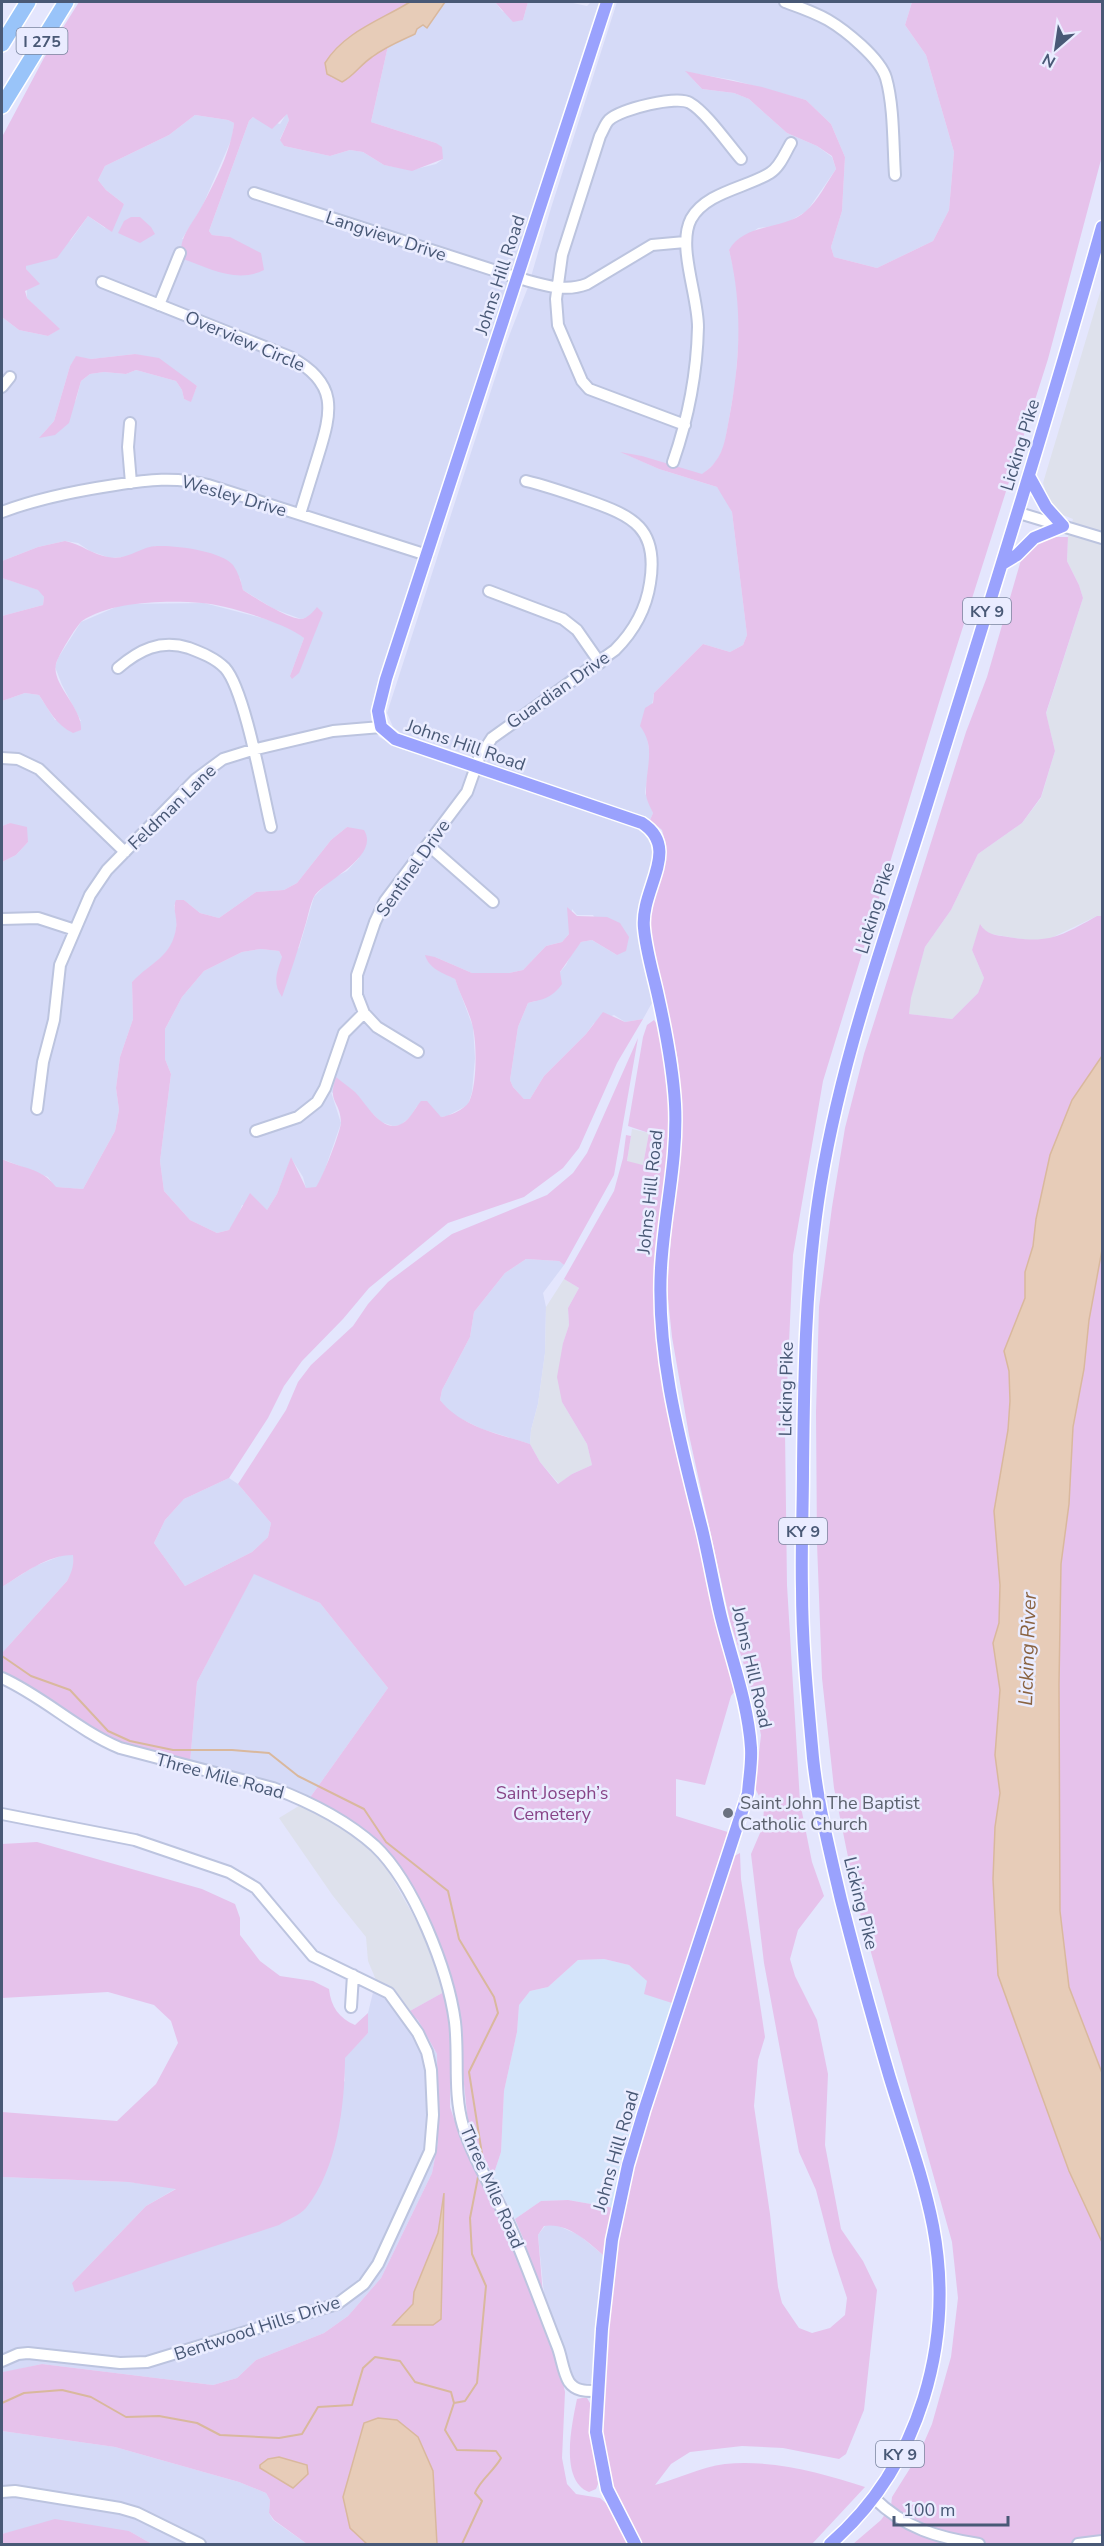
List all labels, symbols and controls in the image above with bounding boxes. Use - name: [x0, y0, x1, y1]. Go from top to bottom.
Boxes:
- north arrow: [1026, 18, 1086, 78]
- road number: I 275: [16, 28, 68, 54]
- text: N: [1039, 48, 1060, 73]
- street label: Langview Drive: [323, 205, 449, 267]
- street label: Johns Hill Road: [469, 212, 531, 339]
- street label: Overview Circle: [181, 305, 309, 377]
- street label: Licking Pike: [995, 396, 1045, 494]
- street label: Wesley Drive: [179, 470, 289, 522]
- road number: KY 9: [963, 598, 1011, 624]
- street label: Guardian Drive: [502, 646, 614, 734]
- street label: Johns Hill Road: [402, 713, 529, 777]
- street label: Feldman Lane: [123, 759, 221, 855]
- street label: Sentinel Drive: [371, 815, 455, 921]
- street label: Licking Pike: [850, 859, 900, 957]
- street label: Johns Hill Road: [631, 1129, 668, 1256]
- street label: Licking Pike: [773, 1341, 799, 1437]
- road number: KY 9: [779, 1518, 827, 1544]
- water label: Licking River: [1012, 1591, 1043, 1706]
- street label: Johns Hill Road: [726, 1603, 778, 1730]
- street label: Three Mile Road: [153, 1747, 287, 1805]
- park label: Saint Joseph’s Cemetery: [496, 1781, 608, 1826]
- place label: Saint John The Baptist Catholic Church: [740, 1791, 920, 1836]
- marker: Saint John The Baptist Catholic Church: [721, 1806, 735, 1820]
- street label: Licking Pike: [838, 1854, 884, 1952]
- street label: Johns Hill Road: [587, 2088, 645, 2215]
- street label: Three Mile Road: [454, 2122, 530, 2252]
- street label: Bentwood Hills Drive: [171, 2290, 343, 2366]
- road number: KY 9: [876, 2441, 924, 2467]
- scale bar: [894, 2489, 1008, 2527]
- text: 100 m: [903, 2498, 955, 2522]

